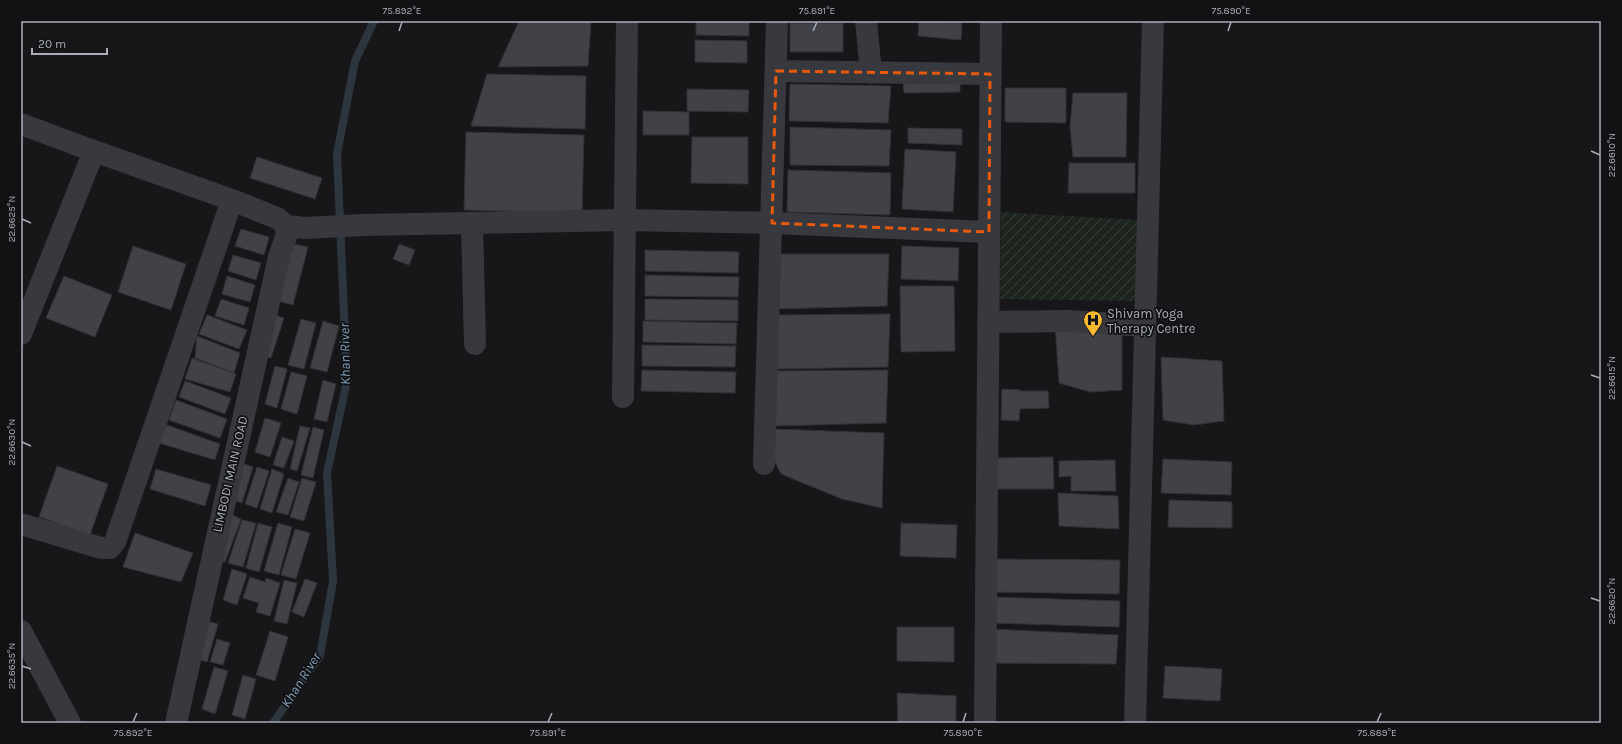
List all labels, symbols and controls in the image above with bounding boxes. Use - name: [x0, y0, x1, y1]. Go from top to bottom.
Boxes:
- text: 75.892°E: [383, 5, 421, 17]
- text: 75.891°E: [799, 5, 835, 17]
- text: 75.890°E: [1211, 5, 1251, 17]
- scale bar: [32, 30, 107, 56]
- text: 20 m: [38, 37, 66, 51]
- text: 22.6610°N: [1606, 133, 1618, 177]
- text: 22.6625°N: [6, 196, 18, 242]
- place label: Shivam Yoga Therapy Centre: [1107, 306, 1196, 336]
- hospital icon: Shivam Yoga Therapy Centre: [1082, 309, 1104, 337]
- water label: Khan River: [336, 322, 354, 385]
- text: 22.6615°N: [1606, 356, 1618, 400]
- street label: LIMBODI MAIN ROAD: [209, 414, 251, 534]
- text: 22.6630°N: [6, 419, 18, 465]
- text: 22.6620°N: [1606, 578, 1618, 624]
- text: 22.6635°N: [6, 643, 18, 689]
- water label: Khan River: [277, 648, 325, 711]
- text: 75.892°E: [114, 727, 152, 739]
- text: 75.891°E: [530, 727, 566, 739]
- text: 75.890°E: [943, 727, 983, 739]
- text: 75.889°E: [1357, 727, 1397, 739]

